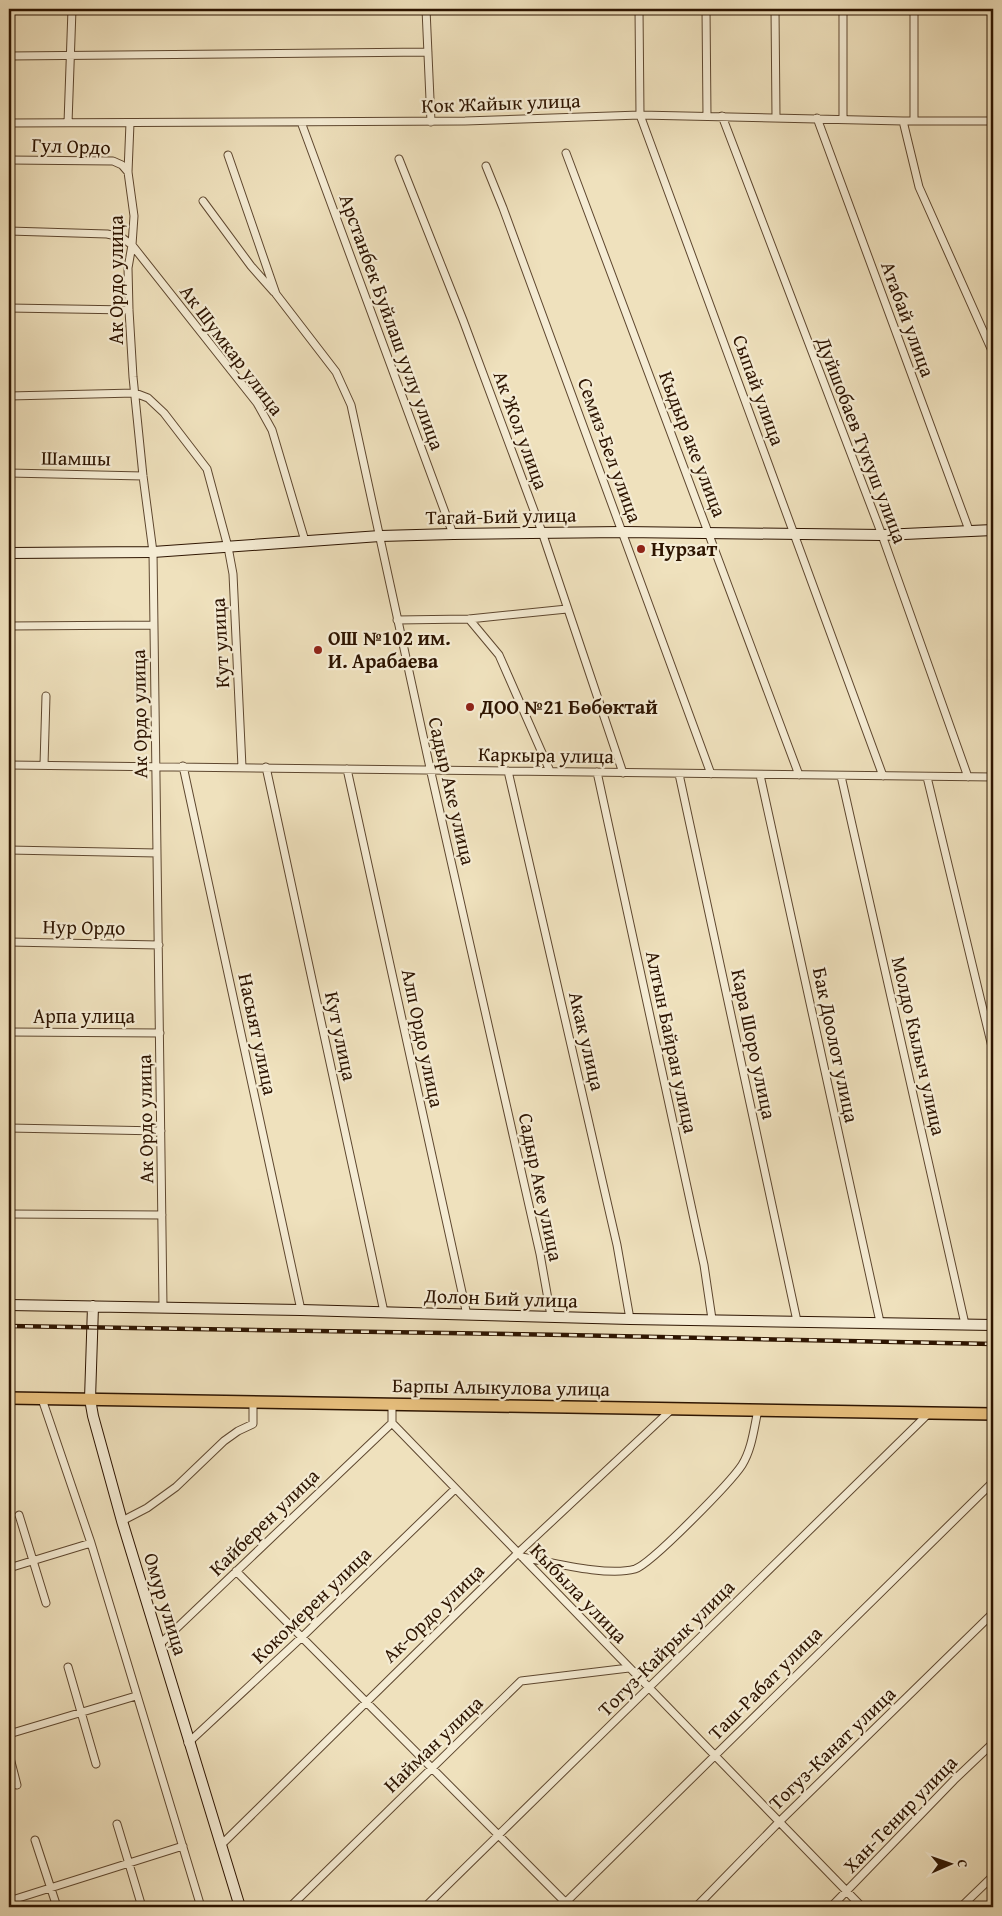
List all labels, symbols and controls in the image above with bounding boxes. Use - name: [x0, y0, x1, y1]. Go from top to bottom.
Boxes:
- street label: Кок Жайык улица: [421, 85, 582, 120]
- street label: Гул Ордо: [31, 130, 111, 161]
- street label: Арстанбек Буйлаш уулу улица: [333, 190, 453, 454]
- street label: Ак Ордо улица: [101, 215, 130, 345]
- street label: Атабай улица: [874, 257, 943, 381]
- street label: Ак Шумкар улица: [173, 278, 292, 422]
- street label: Сыпай улица: [726, 330, 793, 450]
- street label: Дуйшобаев Тукуш улица: [809, 331, 915, 548]
- street label: Ак Жол улица: [487, 366, 557, 494]
- street label: Кыдыр аке улица: [652, 367, 735, 521]
- street label: Семиз-Бел улица: [571, 373, 650, 527]
- street label: Шамшы: [41, 442, 111, 473]
- street label: Тагай-Бий улица: [425, 500, 577, 531]
- place label: Нурзат: [651, 534, 718, 563]
- marker: Нурзат: [635, 543, 647, 555]
- street label: Кут улица: [203, 597, 236, 689]
- place label: ОШ №102 им. И. Арабаева: [328, 623, 451, 675]
- marker: ОШ №102 им. И. Арабаева: [312, 644, 324, 656]
- street label: Ак Ордо улица: [123, 649, 154, 779]
- place label: ДОО №21 Бөбөктай: [479, 692, 658, 721]
- marker: ДОО №21 Бөбөктай: [464, 701, 476, 713]
- street label: Садыр Аке улица: [421, 714, 484, 868]
- street label: Каркыра улица: [478, 739, 615, 770]
- street label: Нур Ордо: [42, 911, 126, 942]
- street label: Алтын Байран улица: [639, 948, 706, 1136]
- street label: Молдо Кылыч улица: [885, 954, 954, 1139]
- street label: Бак Доолот улица: [806, 965, 867, 1126]
- street label: Алп Ордо улица: [395, 966, 452, 1110]
- street label: Кара Шоро улица: [724, 966, 785, 1122]
- street label: Насыят улица: [231, 970, 286, 1098]
- street label: Акак улица: [562, 988, 613, 1094]
- street label: Кут улица: [318, 989, 365, 1084]
- street label: Арпа улица: [33, 1001, 136, 1030]
- street label: Ак Ордо улица: [129, 1054, 160, 1184]
- street label: Садыр Аке улица: [512, 1110, 571, 1264]
- street label: Долон Бий улица: [423, 1280, 579, 1315]
- street label: Барпы Алыкулова улица: [392, 1370, 611, 1403]
- street label: Кайберен улица: [202, 1461, 326, 1582]
- street label: Кыбыла улица: [524, 1536, 635, 1650]
- street label: Кокомерен улица: [244, 1539, 378, 1670]
- street label: Омур улица: [137, 1549, 196, 1659]
- street label: Ак-Ордо улица: [375, 1556, 490, 1669]
- street label: Тогуз-Кайрык улица: [591, 1572, 741, 1723]
- street label: Таш-Рабат улица: [701, 1619, 829, 1746]
- street label: Тогуз-Канат улица: [762, 1679, 902, 1816]
- street label: Найман улица: [376, 1688, 489, 1799]
- street label: Хан-Тенир улица: [836, 1748, 964, 1879]
- north arrow: [924, 1838, 974, 1888]
- text: С: [953, 1859, 973, 1868]

